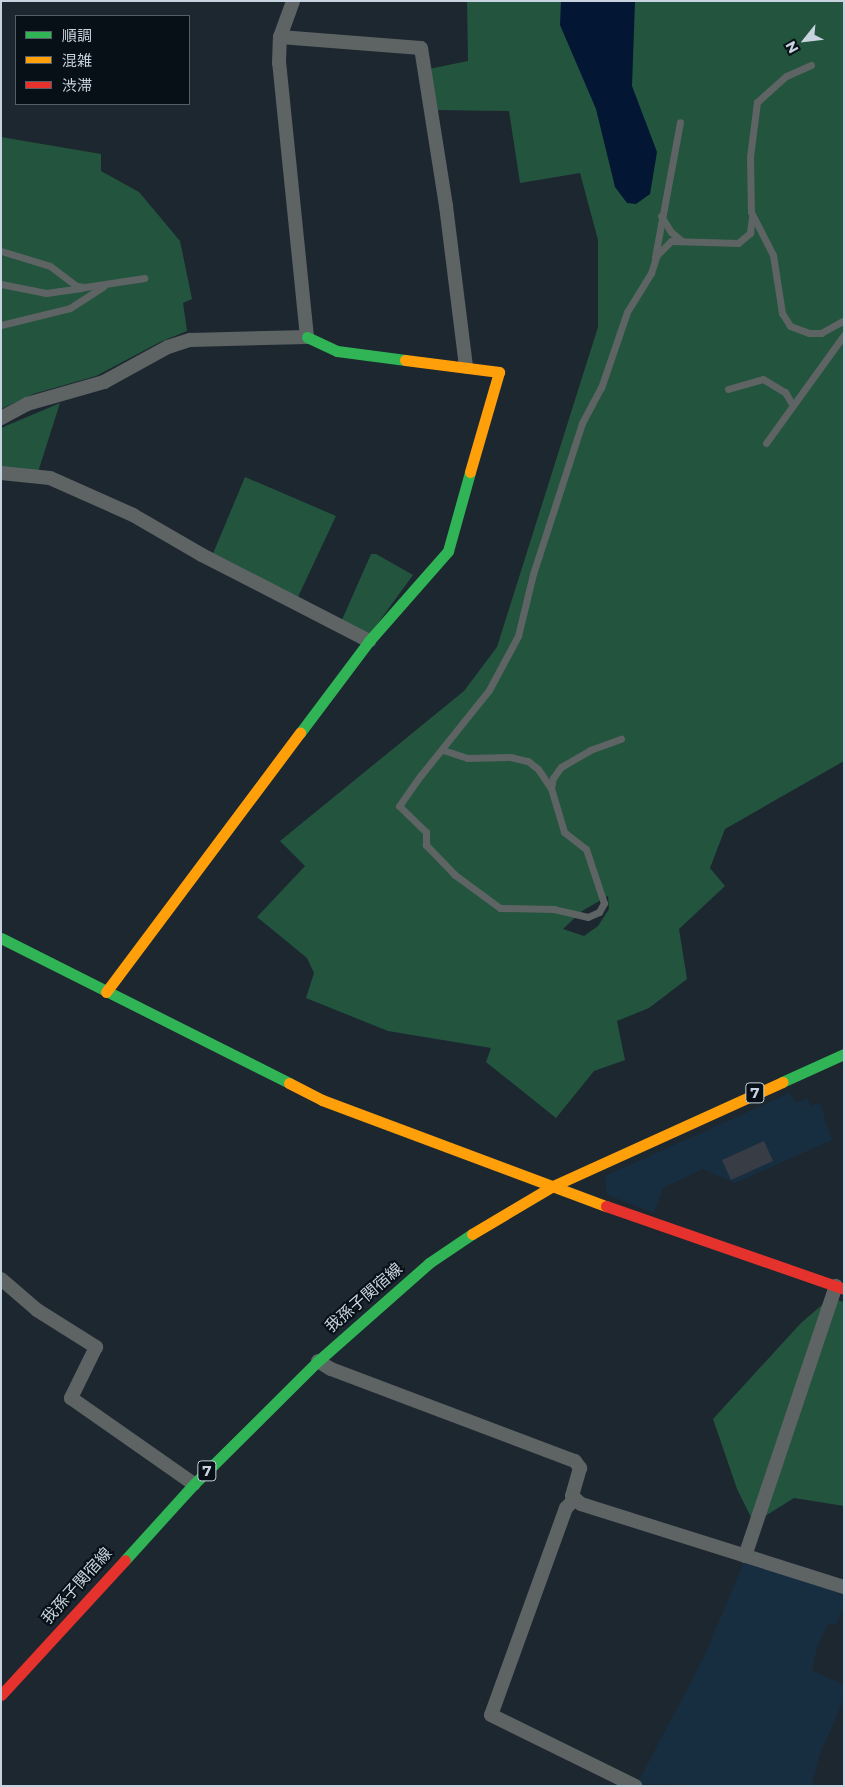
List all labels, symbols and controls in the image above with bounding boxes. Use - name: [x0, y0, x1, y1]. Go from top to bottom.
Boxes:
- legend: [15, 15, 190, 105]
- north arrow: [780, 15, 830, 65]
- text: 順調: [62, 26, 92, 45]
- text: N: [781, 38, 802, 57]
- text: 混雑: [62, 51, 92, 70]
- text: 渋滞: [62, 76, 92, 95]
- road number: 7: [745, 1080, 765, 1106]
- street label: 我孫子関宿線: [321, 1259, 407, 1337]
- road number: 7: [197, 1458, 217, 1484]
- street label: 我孫子関宿線: [38, 1544, 116, 1628]

